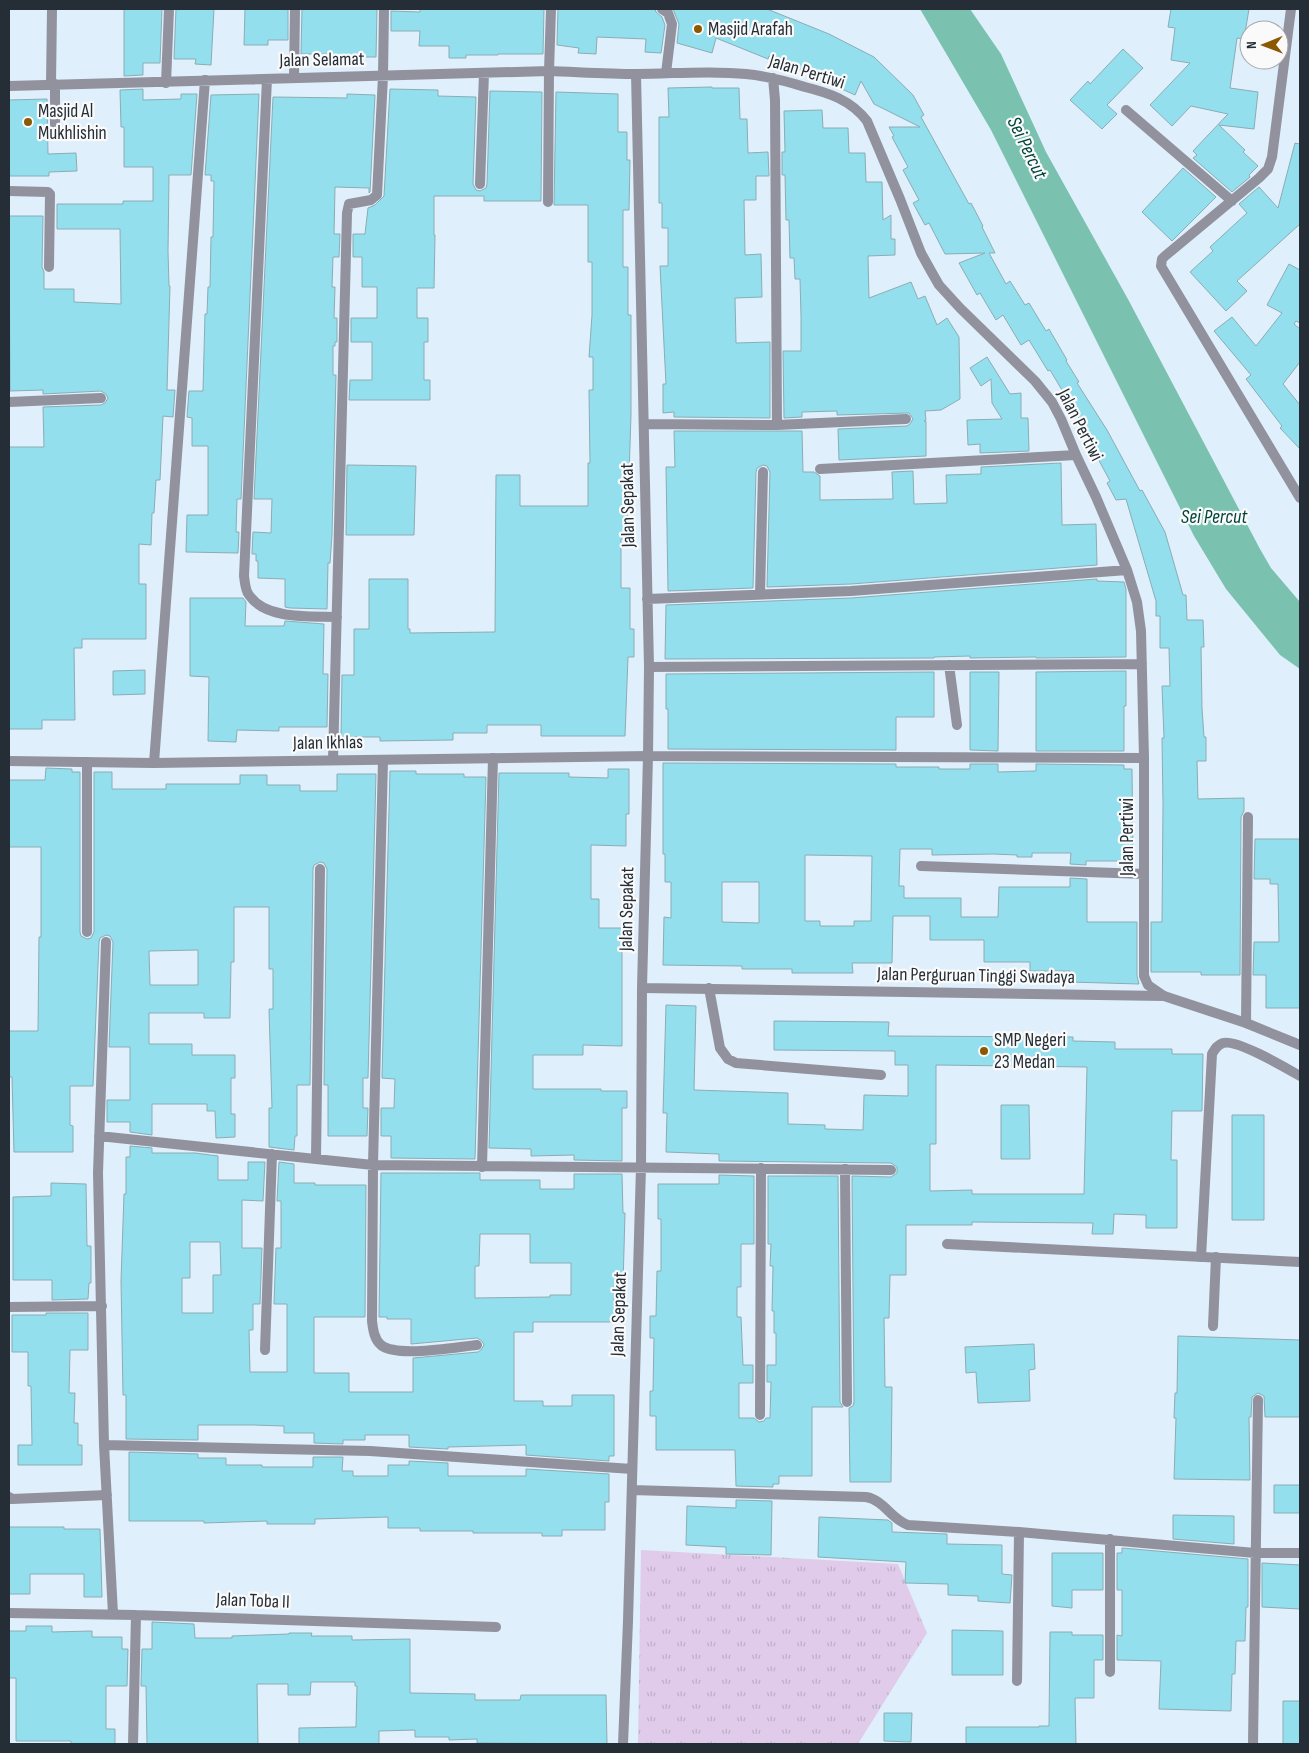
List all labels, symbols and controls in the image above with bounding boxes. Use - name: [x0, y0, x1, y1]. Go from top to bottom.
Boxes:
- place label: Masjid Arafah: [708, 18, 793, 41]
- north arrow: [1239, 20, 1289, 70]
- marker: Masjid Arafah: [692, 23, 704, 35]
- text: N: [1243, 41, 1260, 49]
- street label: Jalan Selamat: [278, 48, 365, 72]
- street label: Jalan Pertiwi: [765, 49, 848, 94]
- place label: Masjid Al Mukhlishin: [38, 100, 107, 145]
- water label: Sei Percut: [1002, 113, 1053, 184]
- marker: Masjid Al Mukhlishin: [22, 116, 34, 128]
- street label: Jalan Pertiwi: [1052, 384, 1108, 465]
- street label: Jalan Sepakat: [616, 462, 640, 548]
- water label: Sei Percut: [1181, 505, 1248, 529]
- street label: Jalan Ikhlas: [292, 731, 363, 755]
- street label: Jalan Pertiwi: [1116, 798, 1139, 877]
- street label: Jalan Sepakat: [615, 866, 639, 952]
- street label: Jalan Perguruan Tinggi Swadaya: [876, 963, 1075, 989]
- place label: SMP Negeri 23 Medan: [994, 1029, 1066, 1074]
- marker: SMP Negeri 23 Medan: [978, 1045, 990, 1057]
- street label: Jalan Sepakat: [606, 1271, 632, 1358]
- street label: Jalan Toba II: [215, 1588, 290, 1614]

